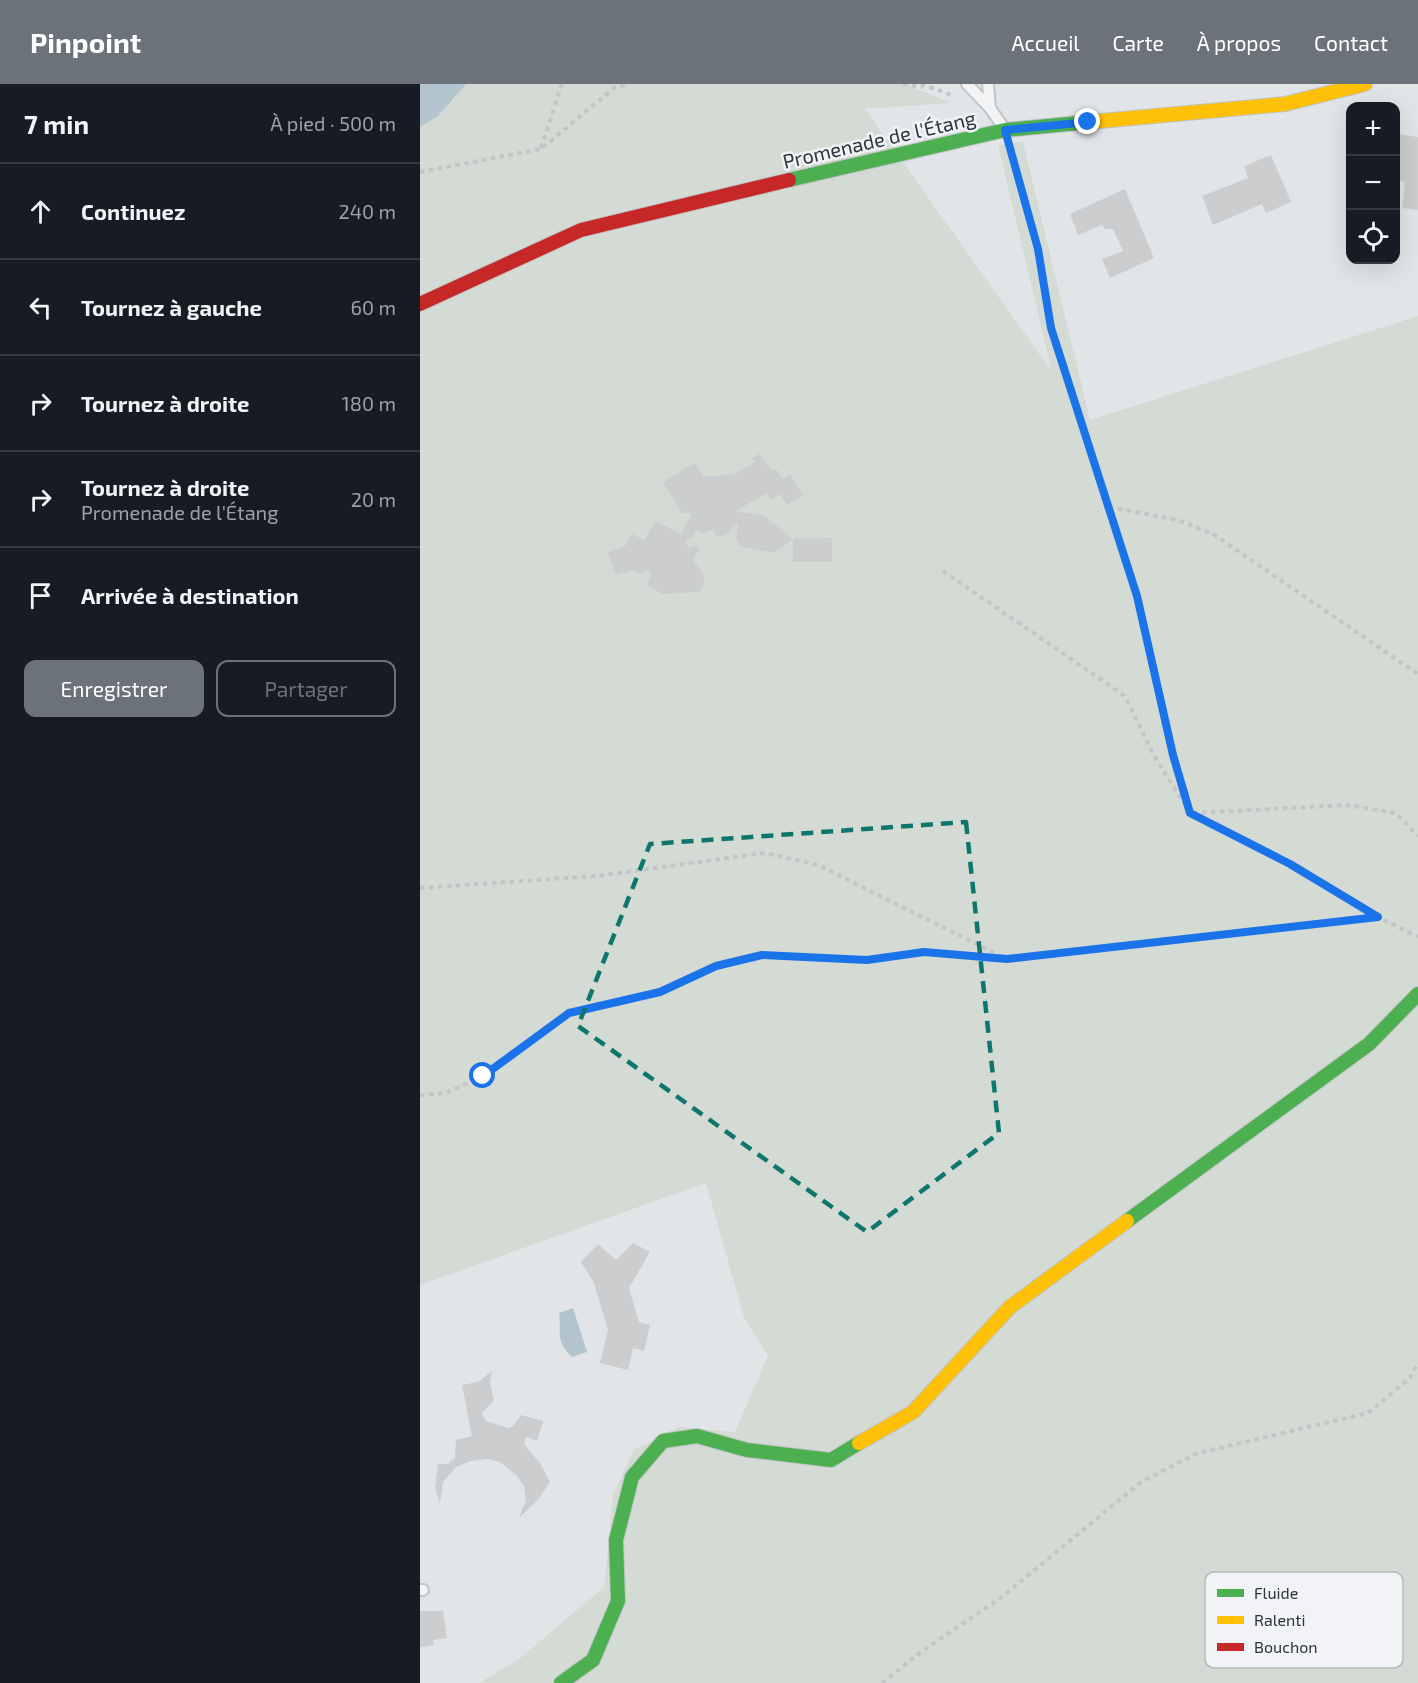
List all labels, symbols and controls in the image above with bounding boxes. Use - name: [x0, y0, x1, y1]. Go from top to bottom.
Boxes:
- text: Pinpoint: [30, 25, 141, 59]
- text: Accueil: [1011, 30, 1080, 55]
- text: Carte: [1113, 30, 1164, 55]
- text: À propos: [1197, 30, 1281, 55]
- text: Contact: [1314, 30, 1388, 55]
- map controls: [1346, 102, 1400, 264]
- button: +: [1346, 102, 1400, 156]
- street label: Promenade de l'Étang: [780, 105, 978, 173]
- text: 7 min: [24, 108, 89, 139]
- route end: [1074, 108, 1100, 134]
- text: À pied · 500 m: [270, 111, 396, 135]
- button: −: [1346, 156, 1400, 210]
- icon: ahead: [24, 195, 57, 228]
- text: Continuez: [81, 198, 185, 224]
- text: 240 m: [338, 199, 396, 223]
- button: locate: [1346, 210, 1400, 264]
- icon: left: [24, 291, 57, 324]
- text: Tournez à gauche: [81, 294, 262, 320]
- text: 60 m: [351, 295, 396, 319]
- icon: right: [24, 387, 57, 420]
- text: Tournez à droite: [81, 390, 250, 416]
- text: 180 m: [342, 391, 396, 415]
- text: Tournez à droite: [81, 474, 250, 500]
- icon: right: [24, 483, 57, 516]
- text: 20 m: [351, 487, 396, 511]
- text: Promenade de l'Étang: [81, 500, 278, 524]
- icon: arrive: [24, 579, 57, 612]
- text: Arrivée à destination: [81, 582, 299, 608]
- button: Enregistrer: [24, 660, 204, 717]
- button: Partager: [216, 660, 396, 717]
- route start: [469, 1062, 495, 1088]
- legend: [1205, 1572, 1403, 1668]
- text: Fluide: [1254, 1583, 1298, 1602]
- text: Ralenti: [1254, 1610, 1305, 1629]
- text: Bouchon: [1254, 1637, 1318, 1656]

